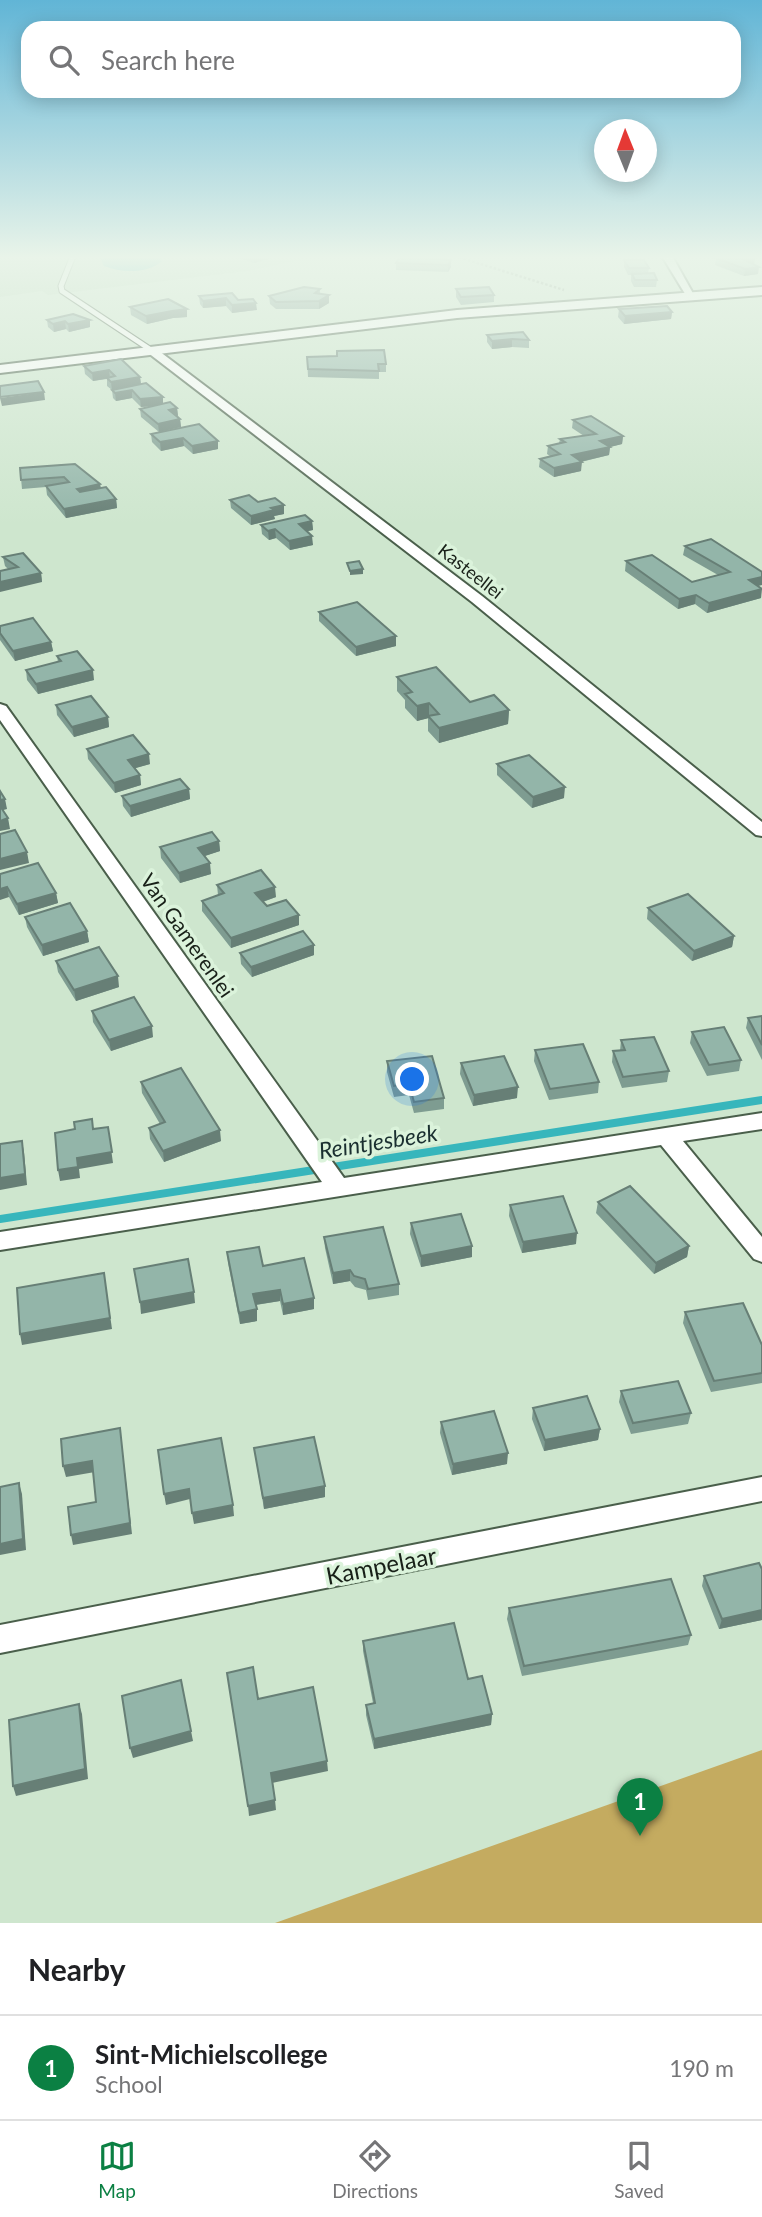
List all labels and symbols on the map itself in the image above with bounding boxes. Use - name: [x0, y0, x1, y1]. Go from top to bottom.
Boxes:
- north arrow: [594, 119, 657, 182]
- street label: Kasteellei: [434, 539, 508, 603]
- street label: Van Gamerenlei: [136, 868, 240, 1002]
- your location: [395, 1062, 429, 1096]
- water label: Reintjesbeek: [317, 1118, 440, 1164]
- street label: Kampelaar: [323, 1540, 439, 1590]
- pin: 1: [617, 1778, 663, 1836]

